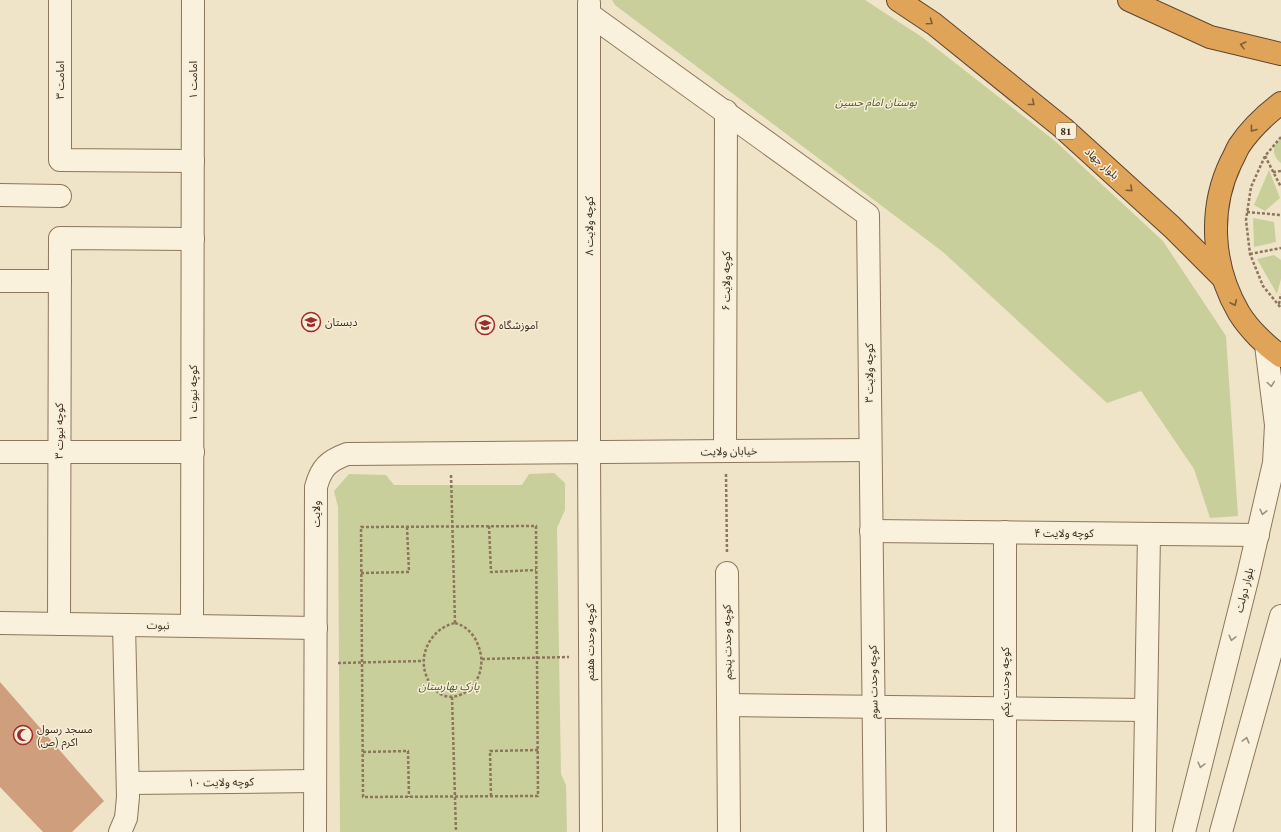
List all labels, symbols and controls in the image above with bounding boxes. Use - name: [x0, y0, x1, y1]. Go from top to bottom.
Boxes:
- one-way arrow: [926, 17, 933, 24]
- one-way arrow: [1240, 41, 1246, 49]
- street label: امامت ۳: [53, 61, 68, 99]
- street label: امامت ۱: [186, 61, 201, 99]
- park label: بوستان امام حسین: [835, 95, 918, 111]
- one-way arrow: [1028, 99, 1035, 106]
- road number: 81: [1056, 123, 1076, 139]
- one-way arrow: [1250, 125, 1257, 132]
- street label: بلوار جهاد: [1081, 144, 1122, 183]
- one-way arrow: [1125, 184, 1133, 191]
- street label: کوچه ولایت ۸: [582, 196, 597, 256]
- street label: کوچه ولایت ۶: [719, 251, 734, 311]
- one-way arrow: [1229, 298, 1237, 306]
- school or university icon: دبستان: [300, 311, 322, 333]
- school or university icon: آموزشگاه: [474, 314, 496, 336]
- place label: دبستان: [325, 315, 357, 330]
- place label: آموزشگاه: [499, 318, 539, 333]
- street label: کوچه ولایت ۳: [862, 343, 877, 403]
- street label: کوچه نبوت ۱: [186, 365, 201, 421]
- one-way arrow: [1266, 381, 1275, 387]
- street label: کوچه نبوت ۳: [52, 403, 67, 459]
- street label: خیابان ولایت: [701, 443, 758, 459]
- street label: ولایت: [309, 501, 324, 527]
- one-way arrow: [1259, 508, 1268, 515]
- street label: کوچه ولایت ۴: [1034, 526, 1094, 541]
- street label: بلوار دولت: [1232, 566, 1257, 614]
- street label: کوچه وحدت هفتم: [583, 603, 599, 680]
- street label: کوچه وحدت پنجم: [719, 604, 737, 680]
- street label: نبوت: [146, 618, 170, 633]
- one-way arrow: [1229, 635, 1237, 642]
- street label: کوچه وحدت سوم: [865, 644, 882, 719]
- street label: کوچه وحدت یکم: [998, 647, 1014, 717]
- park label: پارک بهارستان: [418, 679, 480, 694]
- place label: مسجد رسول اکرم (ص): [37, 722, 93, 750]
- mosque icon: مسجد رسول اکرم (ص): [12, 724, 34, 746]
- one-way arrow: [1241, 737, 1250, 744]
- one-way arrow: [1197, 761, 1206, 768]
- street label: کوچه ولایت ۱۰: [188, 774, 255, 791]

